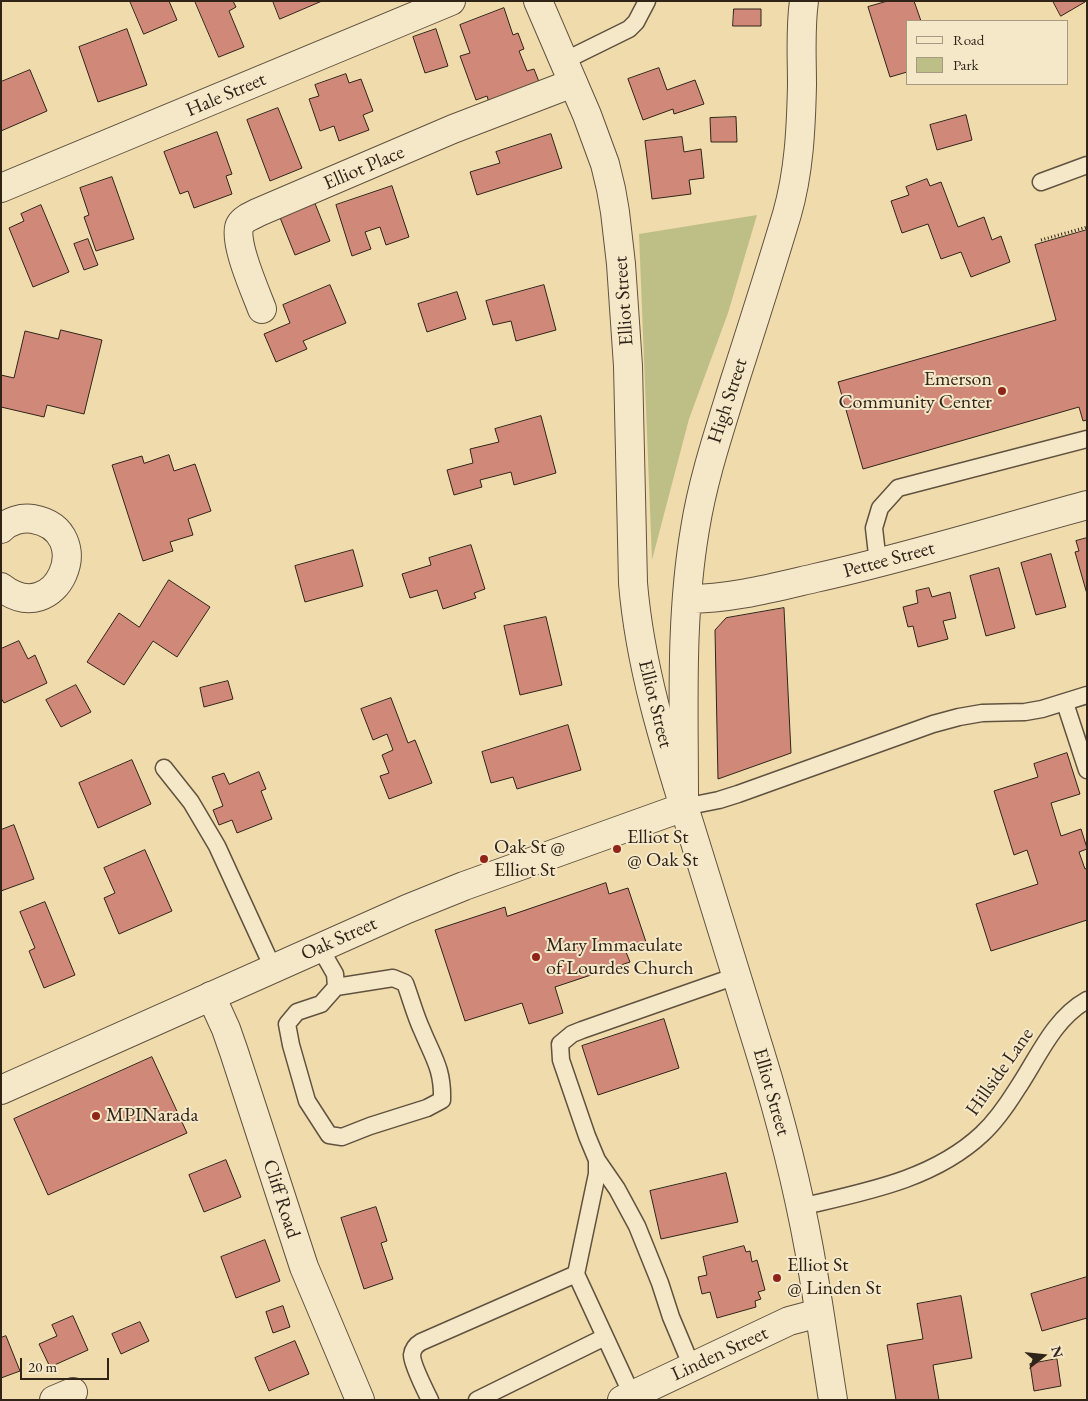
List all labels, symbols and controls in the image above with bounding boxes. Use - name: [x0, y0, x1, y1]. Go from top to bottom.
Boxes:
- legend: [906, 20, 1068, 85]
- text: Road: [953, 30, 984, 49]
- text: Park: [953, 55, 979, 74]
- street label: Hale Street: [182, 67, 270, 123]
- street label: Elliot Place: [320, 140, 408, 196]
- street label: Elliot Street: [609, 255, 639, 347]
- street label: High Street: [703, 355, 753, 447]
- place label: Emerson Community Center: [838, 368, 992, 415]
- marker: Emerson Community Center: [996, 385, 1008, 397]
- street label: Pettee Street: [841, 536, 937, 584]
- street label: Elliot Street: [632, 657, 678, 751]
- place label: Elliot St @ Oak St: [627, 826, 698, 873]
- place label: Oak St @ Elliot St: [494, 836, 565, 883]
- marker: Elliot St @ Oak St: [611, 843, 623, 855]
- marker: Oak St @ Elliot St: [478, 853, 490, 865]
- street label: Oak Street: [297, 912, 381, 966]
- place label: Mary Immaculate of Lourdes Church: [546, 934, 694, 981]
- marker: Mary Immaculate of Lourdes Church: [530, 951, 542, 963]
- street label: Hillside Lane: [961, 1023, 1039, 1121]
- street label: Elliot Street: [747, 1045, 795, 1139]
- place label: MPINarada: [106, 1104, 198, 1128]
- marker: MPINarada: [90, 1110, 102, 1122]
- street label: Cliff Road: [257, 1157, 305, 1241]
- place label: Elliot St @ Linden St: [787, 1254, 881, 1301]
- marker: Elliot St @ Linden St: [771, 1272, 783, 1284]
- street label: Linden Street: [668, 1321, 772, 1387]
- north arrow: [1018, 1331, 1068, 1381]
- text: N: [1047, 1344, 1068, 1360]
- scale bar: [22, 1348, 111, 1380]
- text: 20 m: [28, 1357, 57, 1376]

